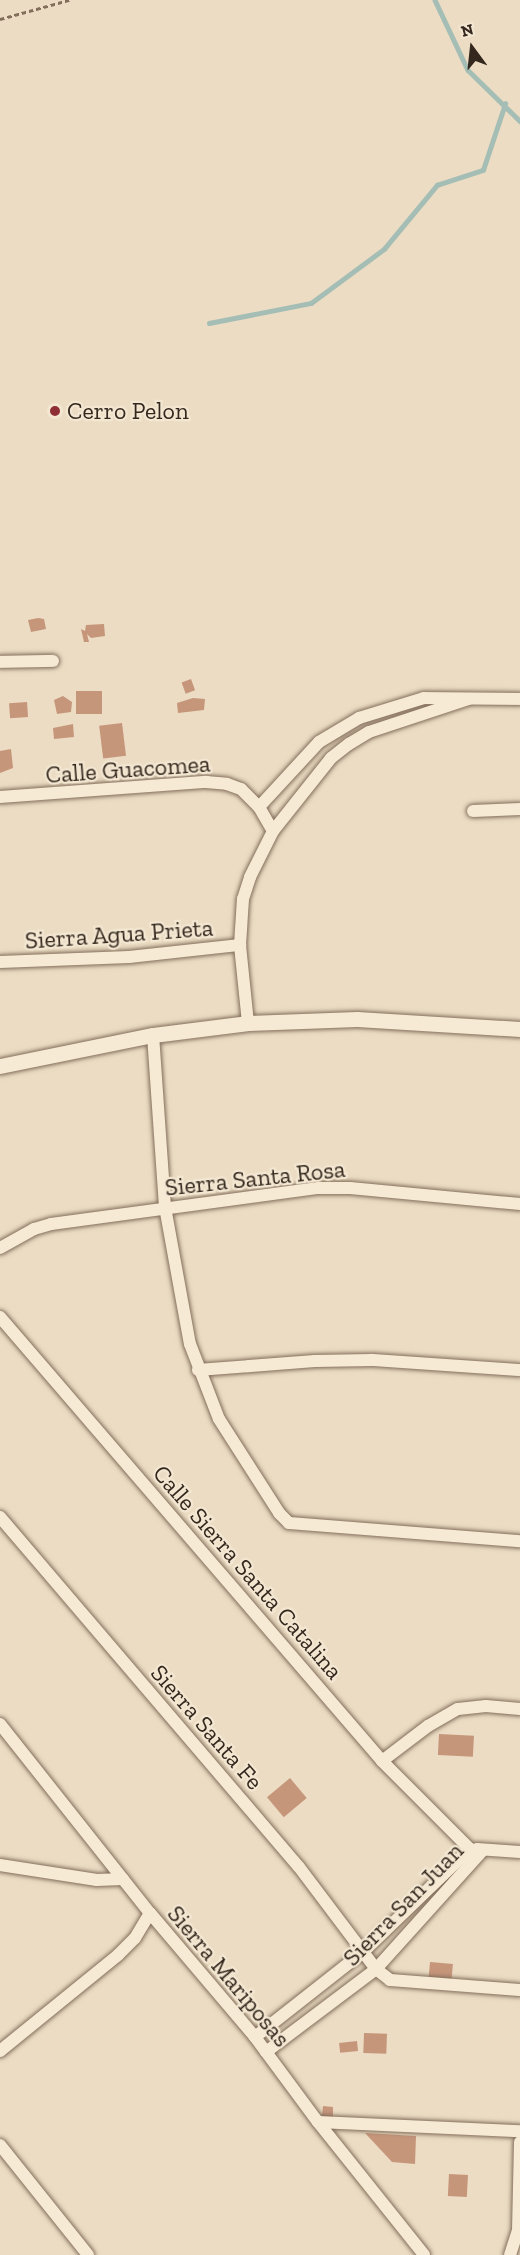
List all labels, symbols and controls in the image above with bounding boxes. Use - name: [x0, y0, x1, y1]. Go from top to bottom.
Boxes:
- north arrow: [442, 18, 502, 78]
- text: N: [459, 19, 476, 41]
- place label: Cerro Pelon: [67, 397, 189, 425]
- marker: Cerro Pelon: [48, 404, 62, 418]
- street label: Calle Guacomea: [45, 749, 211, 789]
- street label: Sierra Agua Prieta: [24, 913, 214, 955]
- street label: Sierra Santa Rosa: [163, 1154, 347, 1202]
- street label: Calle Sierra Santa Catalina: [147, 1459, 349, 1685]
- street label: Sierra Santa Fe: [145, 1659, 269, 1795]
- street label: Sierra San Juan: [337, 1836, 469, 1972]
- street label: Sierra Mariposas: [162, 1900, 296, 2052]

